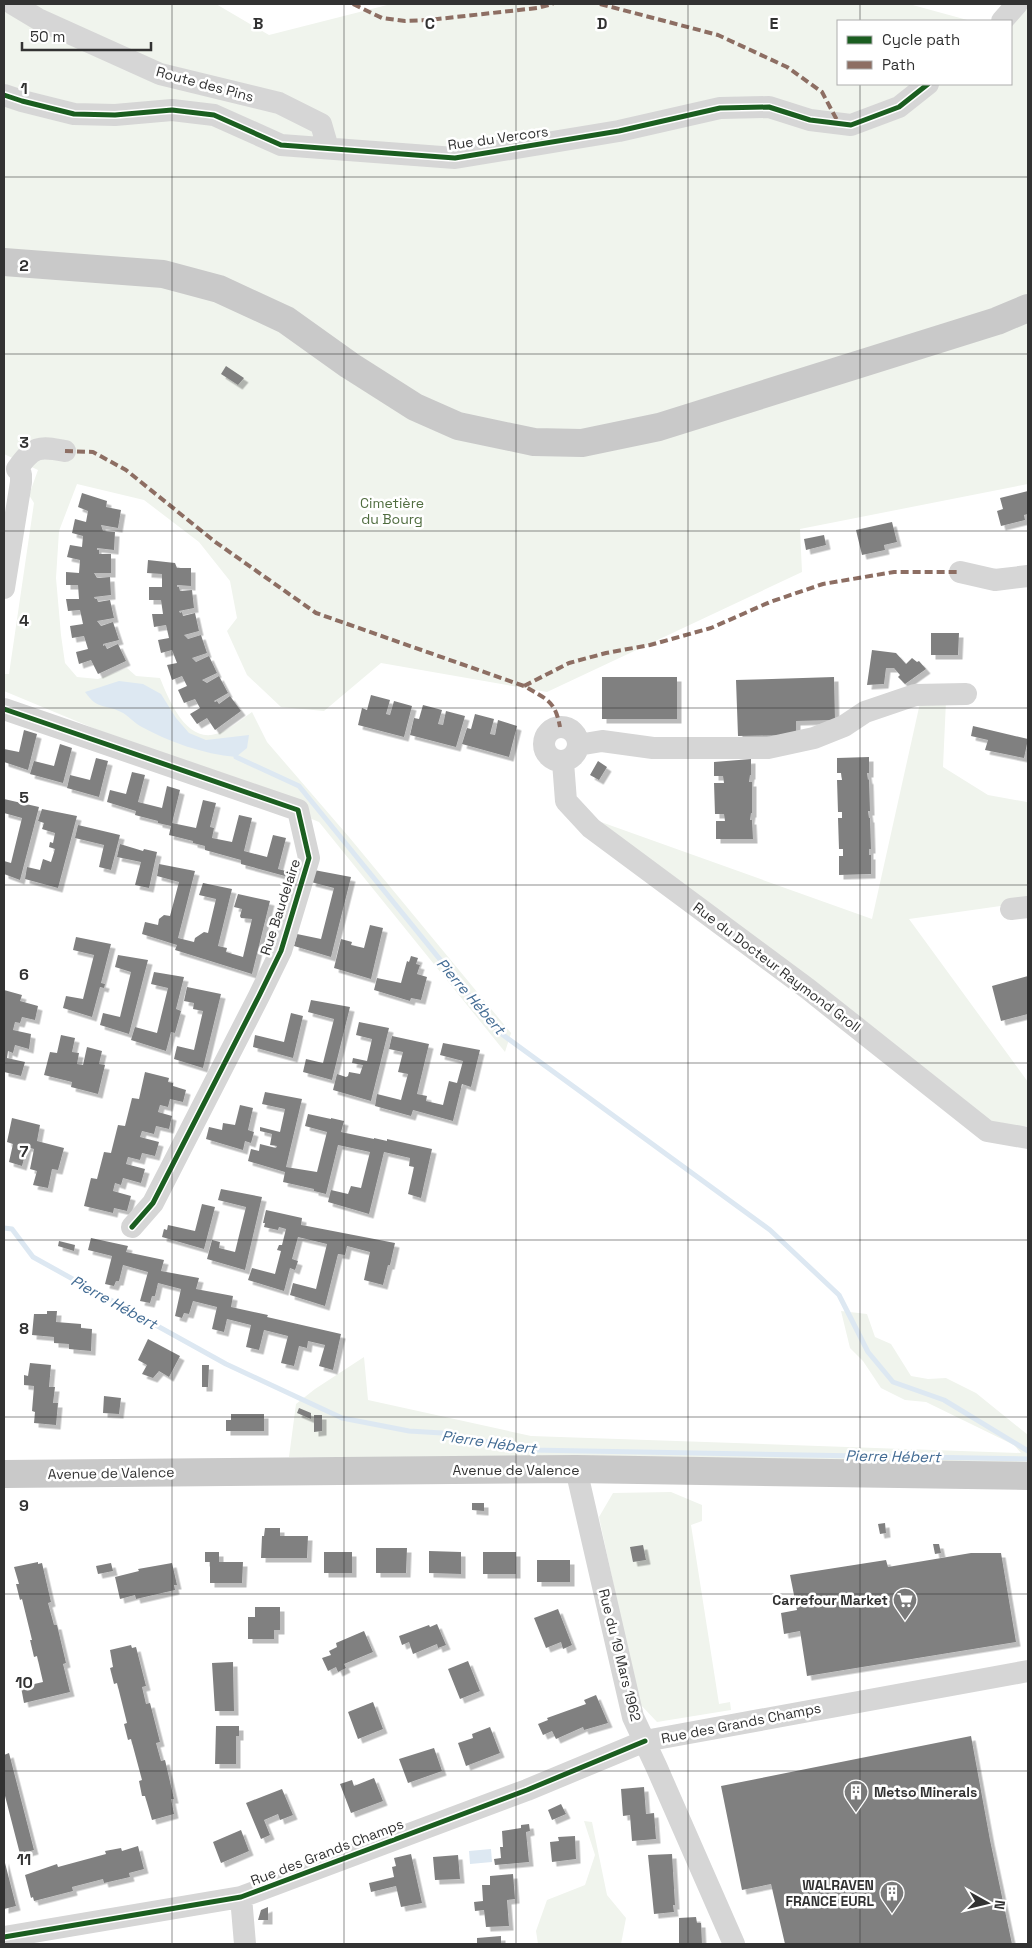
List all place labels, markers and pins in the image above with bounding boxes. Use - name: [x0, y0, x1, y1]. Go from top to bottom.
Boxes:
- supermarket icon: Carrefour Market: [892, 1587, 918, 1621]
- place label: Carrefour Market: [772, 1591, 888, 1609]
- building icon: Metso Minerals: [843, 1779, 869, 1813]
- place label: Metso Minerals: [874, 1783, 977, 1801]
- place label: WALRAVEN FRANCE EURL: [785, 1876, 874, 1910]
- building icon: WALRAVEN FRANCE EURL: [879, 1880, 905, 1914]

